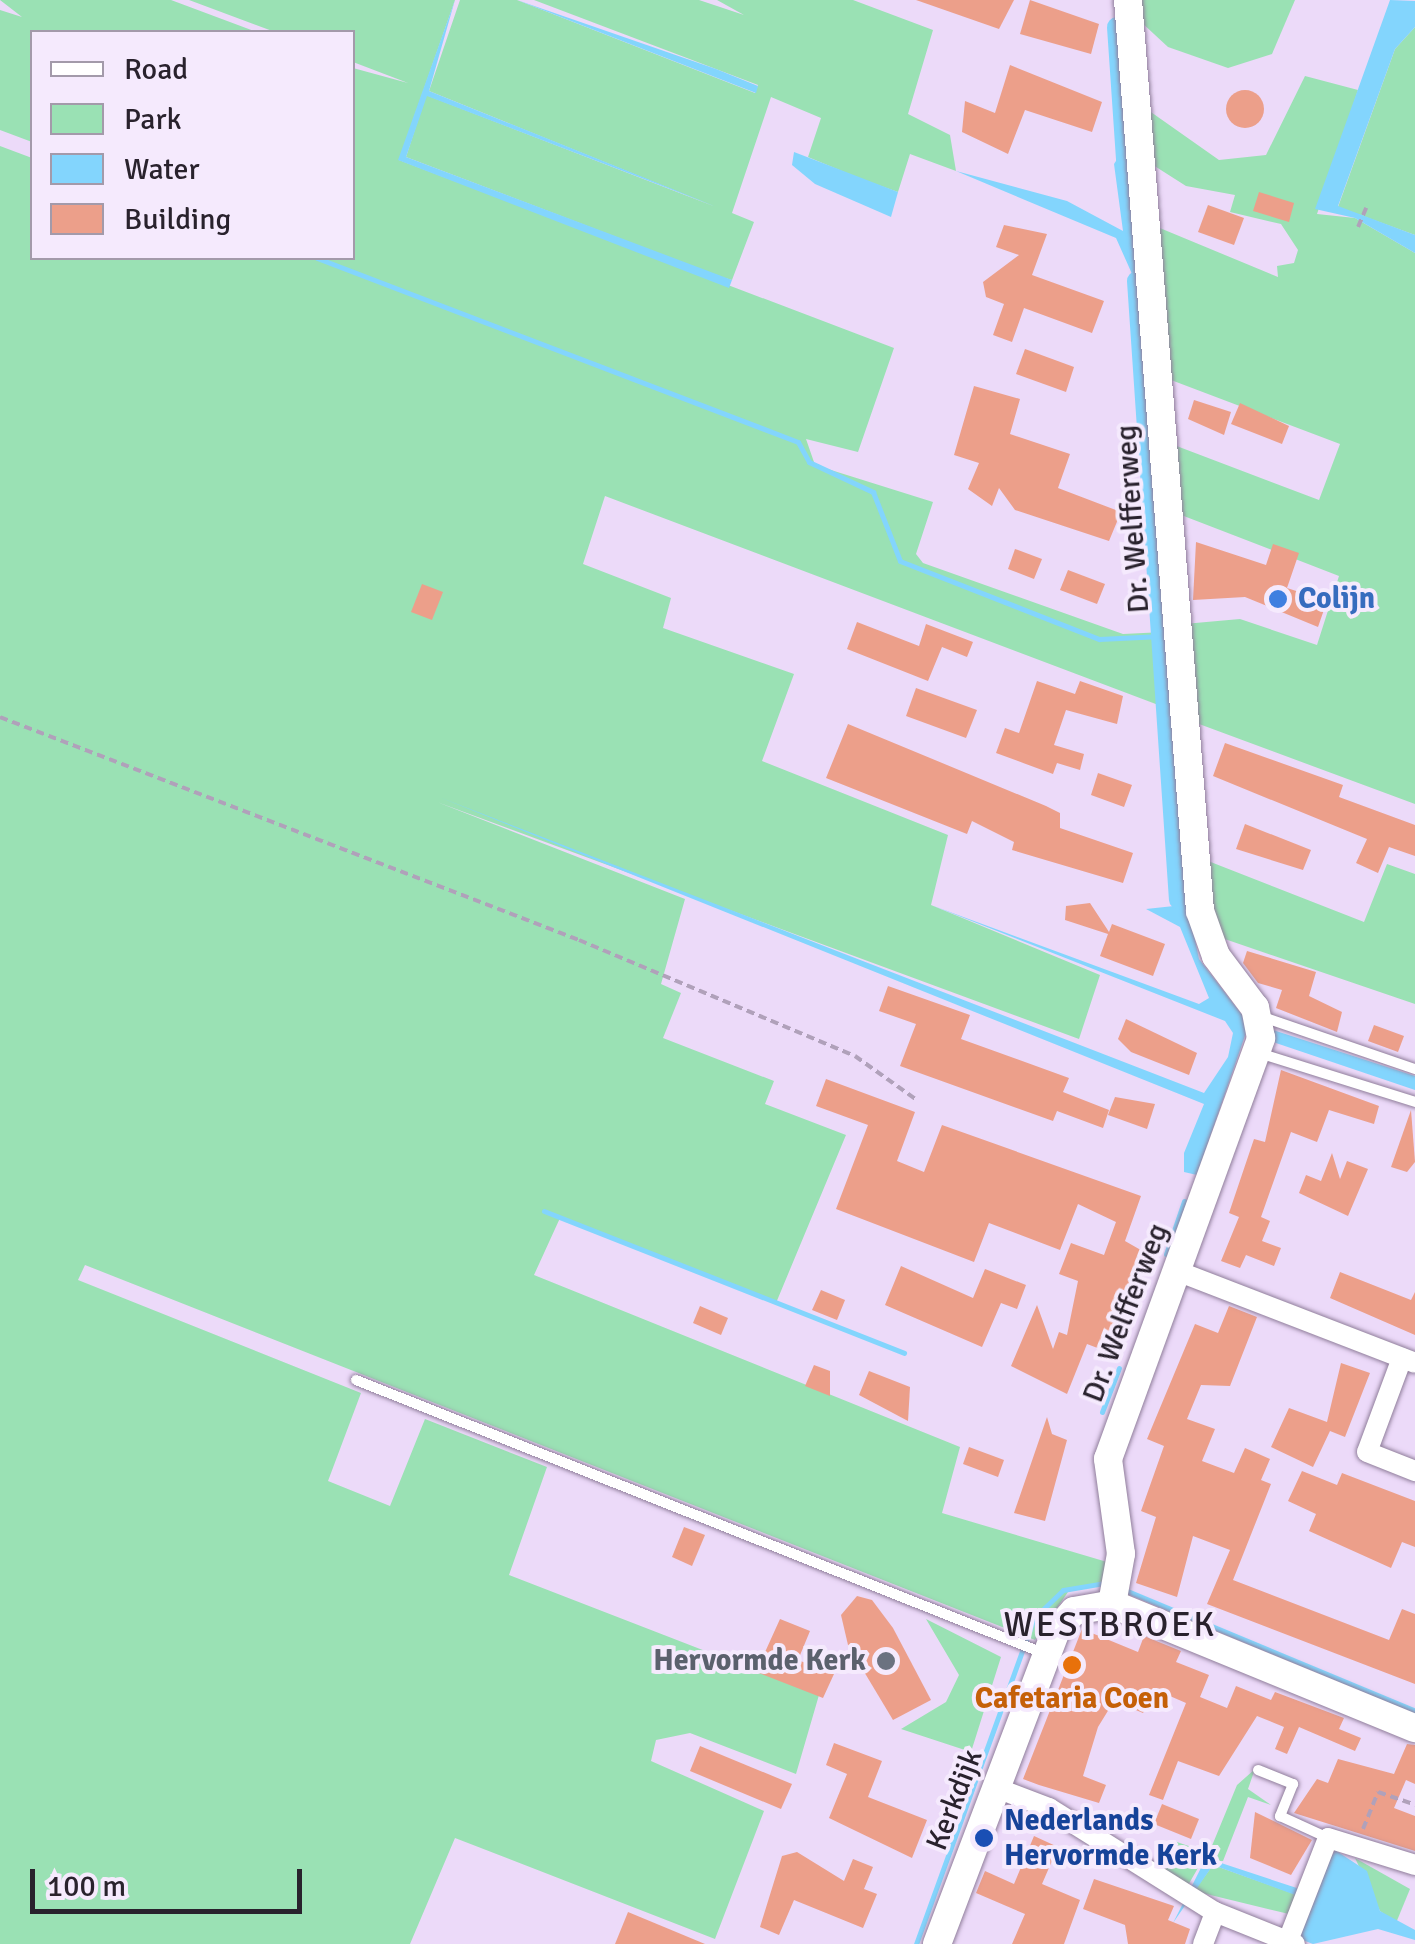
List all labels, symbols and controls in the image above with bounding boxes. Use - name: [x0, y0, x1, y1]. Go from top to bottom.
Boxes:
- legend: [30, 30, 355, 260]
- text: Road: [124, 51, 188, 88]
- text: Park: [124, 101, 182, 138]
- text: Water: [124, 151, 200, 188]
- text: Building: [124, 201, 231, 238]
- street label: Dr. Welfferweg: [1108, 424, 1158, 614]
- place label: Colijn: [1298, 581, 1375, 617]
- marker: Colijn: [1267, 588, 1289, 610]
- street label: Dr. Welfferweg: [1075, 1218, 1177, 1408]
- district label: WESTBROEK: [1003, 1604, 1217, 1646]
- place label: Hervormde Kerk: [653, 1643, 866, 1679]
- marker: Hervormde Kerk: [875, 1650, 897, 1672]
- marker: Cafetaria Coen: [1061, 1654, 1083, 1676]
- place label: Cafetaria Coen: [975, 1681, 1169, 1717]
- street label: Kerkdijk: [919, 1744, 991, 1856]
- place label: Nederlands Hervormde Kerk: [1004, 1803, 1217, 1874]
- marker: Nederlands Hervormde Kerk: [973, 1827, 995, 1849]
- scale bar: [35, 1849, 308, 1911]
- text: 100 m: [47, 1868, 126, 1905]

